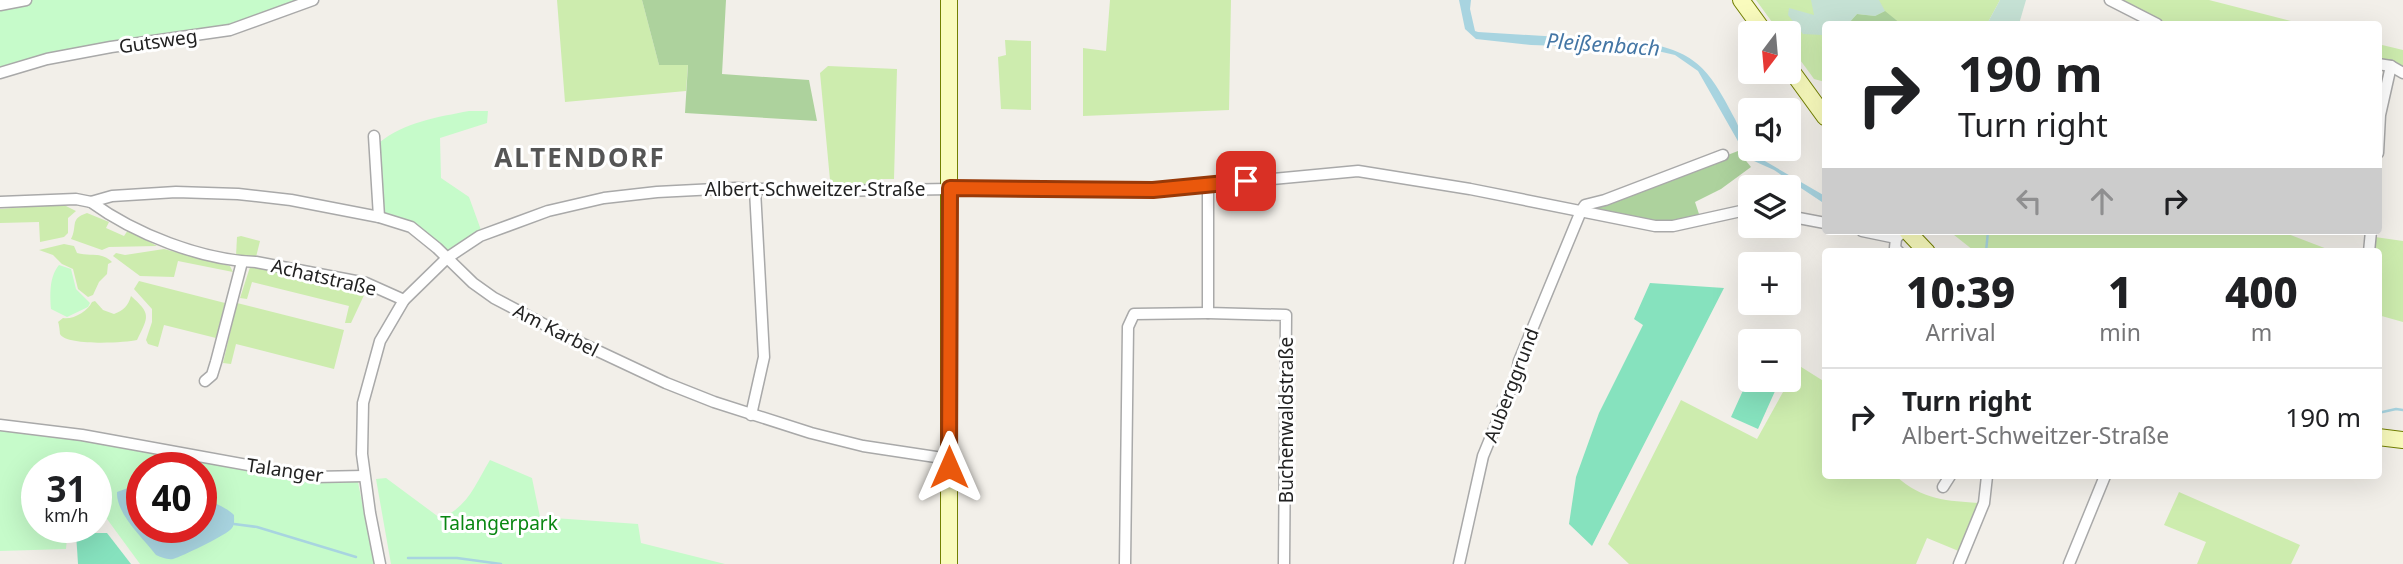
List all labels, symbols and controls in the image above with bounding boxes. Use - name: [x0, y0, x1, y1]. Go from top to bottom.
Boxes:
- north arrow: [1738, 21, 1801, 84]
- map controls: [1738, 21, 1801, 392]
- street label: Gutsweg: [117, 23, 199, 59]
- water label: Pleißenbach: [1545, 26, 1661, 62]
- text: 190 m: [1958, 40, 2103, 106]
- icon: right: [1843, 49, 1934, 140]
- button: sound: [1738, 98, 1801, 161]
- text: Turn right: [1958, 103, 2108, 146]
- district label: ALTENDORF: [494, 139, 666, 175]
- pin: [1216, 151, 1276, 211]
- icon: arrive: [1227, 162, 1265, 200]
- button: layers: [1738, 175, 1801, 238]
- street label: Albert-Schweitzer-Straße: [705, 176, 925, 202]
- icon: left: [2010, 182, 2048, 220]
- icon: ahead: [2083, 182, 2121, 220]
- icon: right: [2156, 182, 2194, 220]
- street label: Achatstraße: [269, 252, 379, 302]
- button: +: [1738, 252, 1801, 315]
- text: 10:39: [1906, 263, 2015, 320]
- text: 1: [2108, 263, 2132, 320]
- text: 400: [2225, 263, 2298, 320]
- street label: Am Karbel: [509, 297, 603, 363]
- text: Arrival: [1926, 316, 1996, 348]
- text: min: [2099, 316, 2141, 348]
- text: m: [2251, 316, 2272, 348]
- street label: Auberggrund: [1477, 324, 1545, 446]
- button: −: [1738, 329, 1801, 392]
- street label: Buchenwaldstraße: [1273, 337, 1299, 503]
- text: Turn right: [1902, 383, 2032, 419]
- icon: right: [1843, 398, 1881, 436]
- text: 190 m: [2285, 399, 2361, 435]
- text: Albert-Schweitzer-Straße: [1902, 419, 2169, 451]
- position arrow: [912, 430, 986, 504]
- speed limit sign: 40: [126, 452, 217, 543]
- street label: Talanger: [245, 452, 325, 488]
- text: 31: [46, 465, 87, 512]
- text: km/h: [44, 503, 89, 527]
- park label: Talangerpark: [440, 510, 558, 536]

